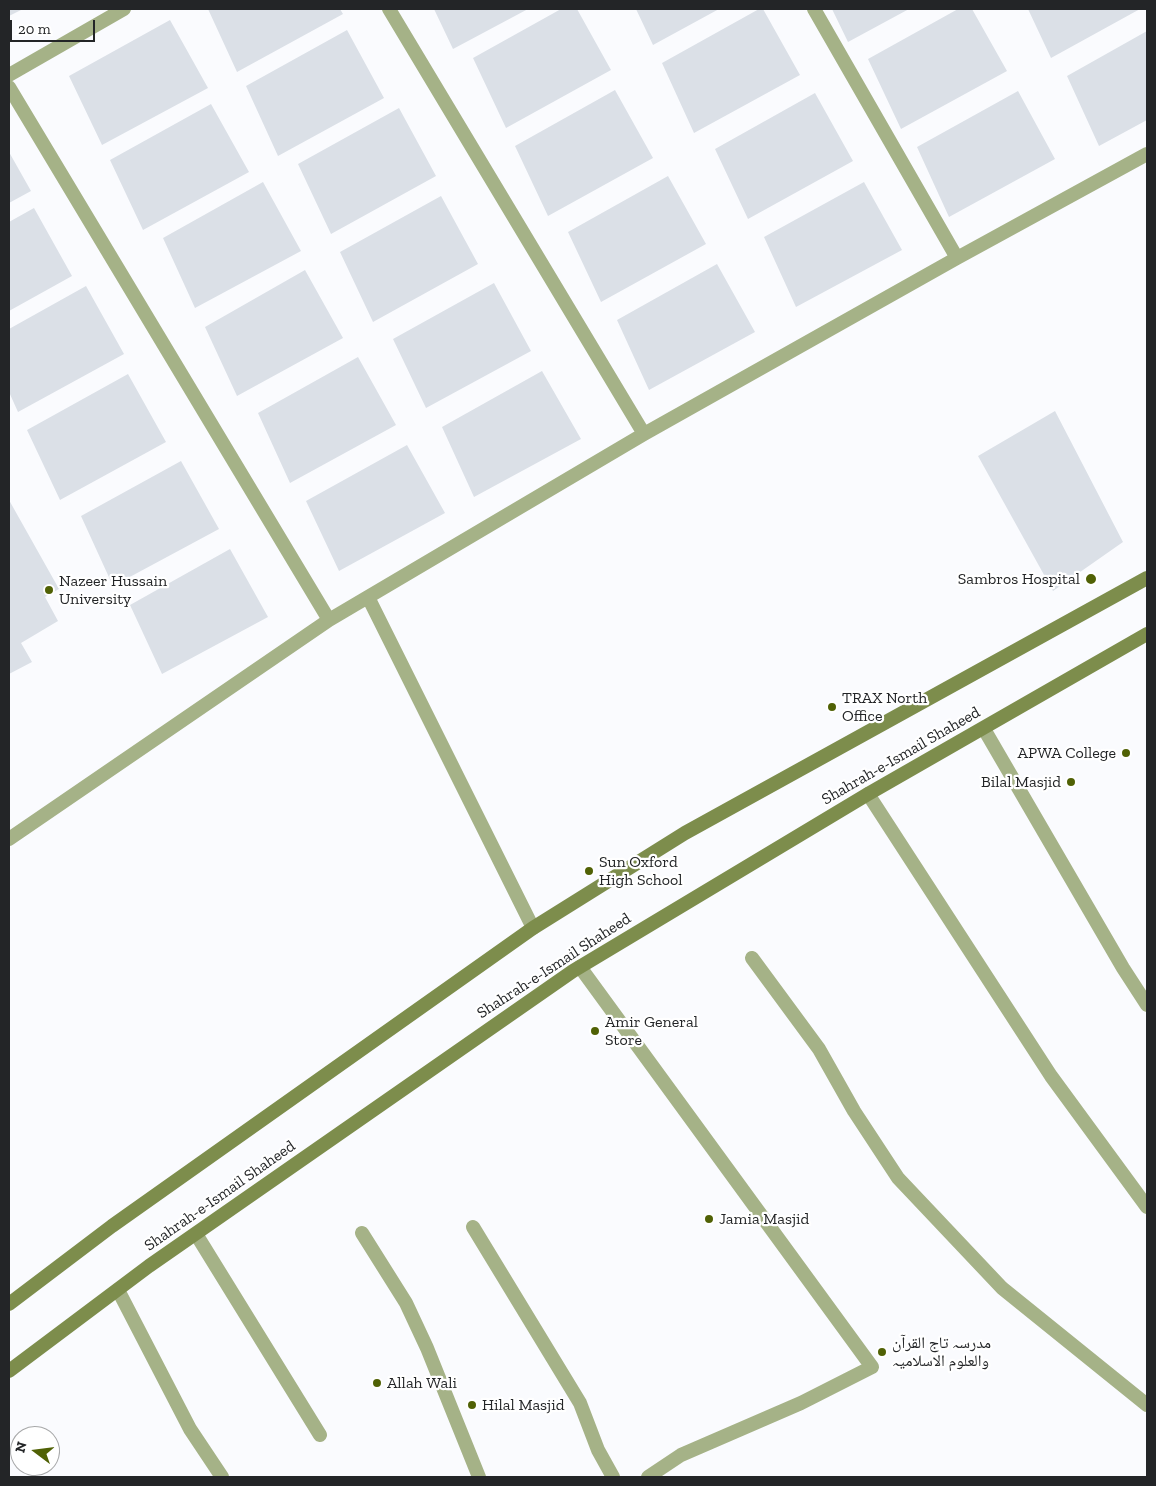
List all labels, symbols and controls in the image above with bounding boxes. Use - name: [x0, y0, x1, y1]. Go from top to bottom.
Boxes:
- scale bar: [12, 10, 98, 42]
- text: 20 m: [18, 20, 51, 38]
- place label: Sambros Hospital: [958, 569, 1080, 589]
- place label: Nazeer Hussain University: [59, 571, 167, 609]
- marker: Sambros Hospital: [1084, 572, 1098, 586]
- marker: Nazeer Hussain University: [43, 584, 55, 596]
- place label: TRAX North Office: [842, 688, 927, 726]
- marker: TRAX North Office: [826, 701, 838, 713]
- street label: Shahrah-e-Ismail Shaheed: [818, 703, 984, 809]
- place label: APWA College: [1018, 743, 1116, 763]
- marker: APWA College: [1120, 747, 1132, 759]
- place label: Bilal Masjid: [981, 772, 1061, 792]
- marker: Bilal Masjid: [1065, 776, 1077, 788]
- place label: Sun Oxford High School: [599, 852, 682, 890]
- marker: Sun Oxford High School: [583, 865, 595, 877]
- street label: Shahrah-e-Ismail Shaheed: [473, 909, 635, 1023]
- place label: Amir General Store: [605, 1012, 698, 1050]
- marker: Amir General Store: [589, 1025, 601, 1037]
- street label: Shahrah-e-Ismail Shaheed: [141, 1137, 299, 1255]
- place label: Jamia Masjid: [719, 1209, 809, 1229]
- marker: Jamia Masjid: [703, 1213, 715, 1225]
- place label: مدرسہ تاج القرآن والعلوم الاسلامیہ: [892, 1333, 991, 1371]
- marker: مدرسہ تاج القرآن والعلوم الاسلامیہ: [876, 1346, 888, 1358]
- place label: Allah Wali: [387, 1373, 457, 1393]
- marker: Allah Wali: [371, 1377, 383, 1389]
- place label: Hilal Masjid: [482, 1395, 564, 1415]
- marker: Hilal Masjid: [466, 1399, 478, 1411]
- north arrow: [10, 1426, 60, 1476]
- text: N: [11, 1440, 31, 1455]

